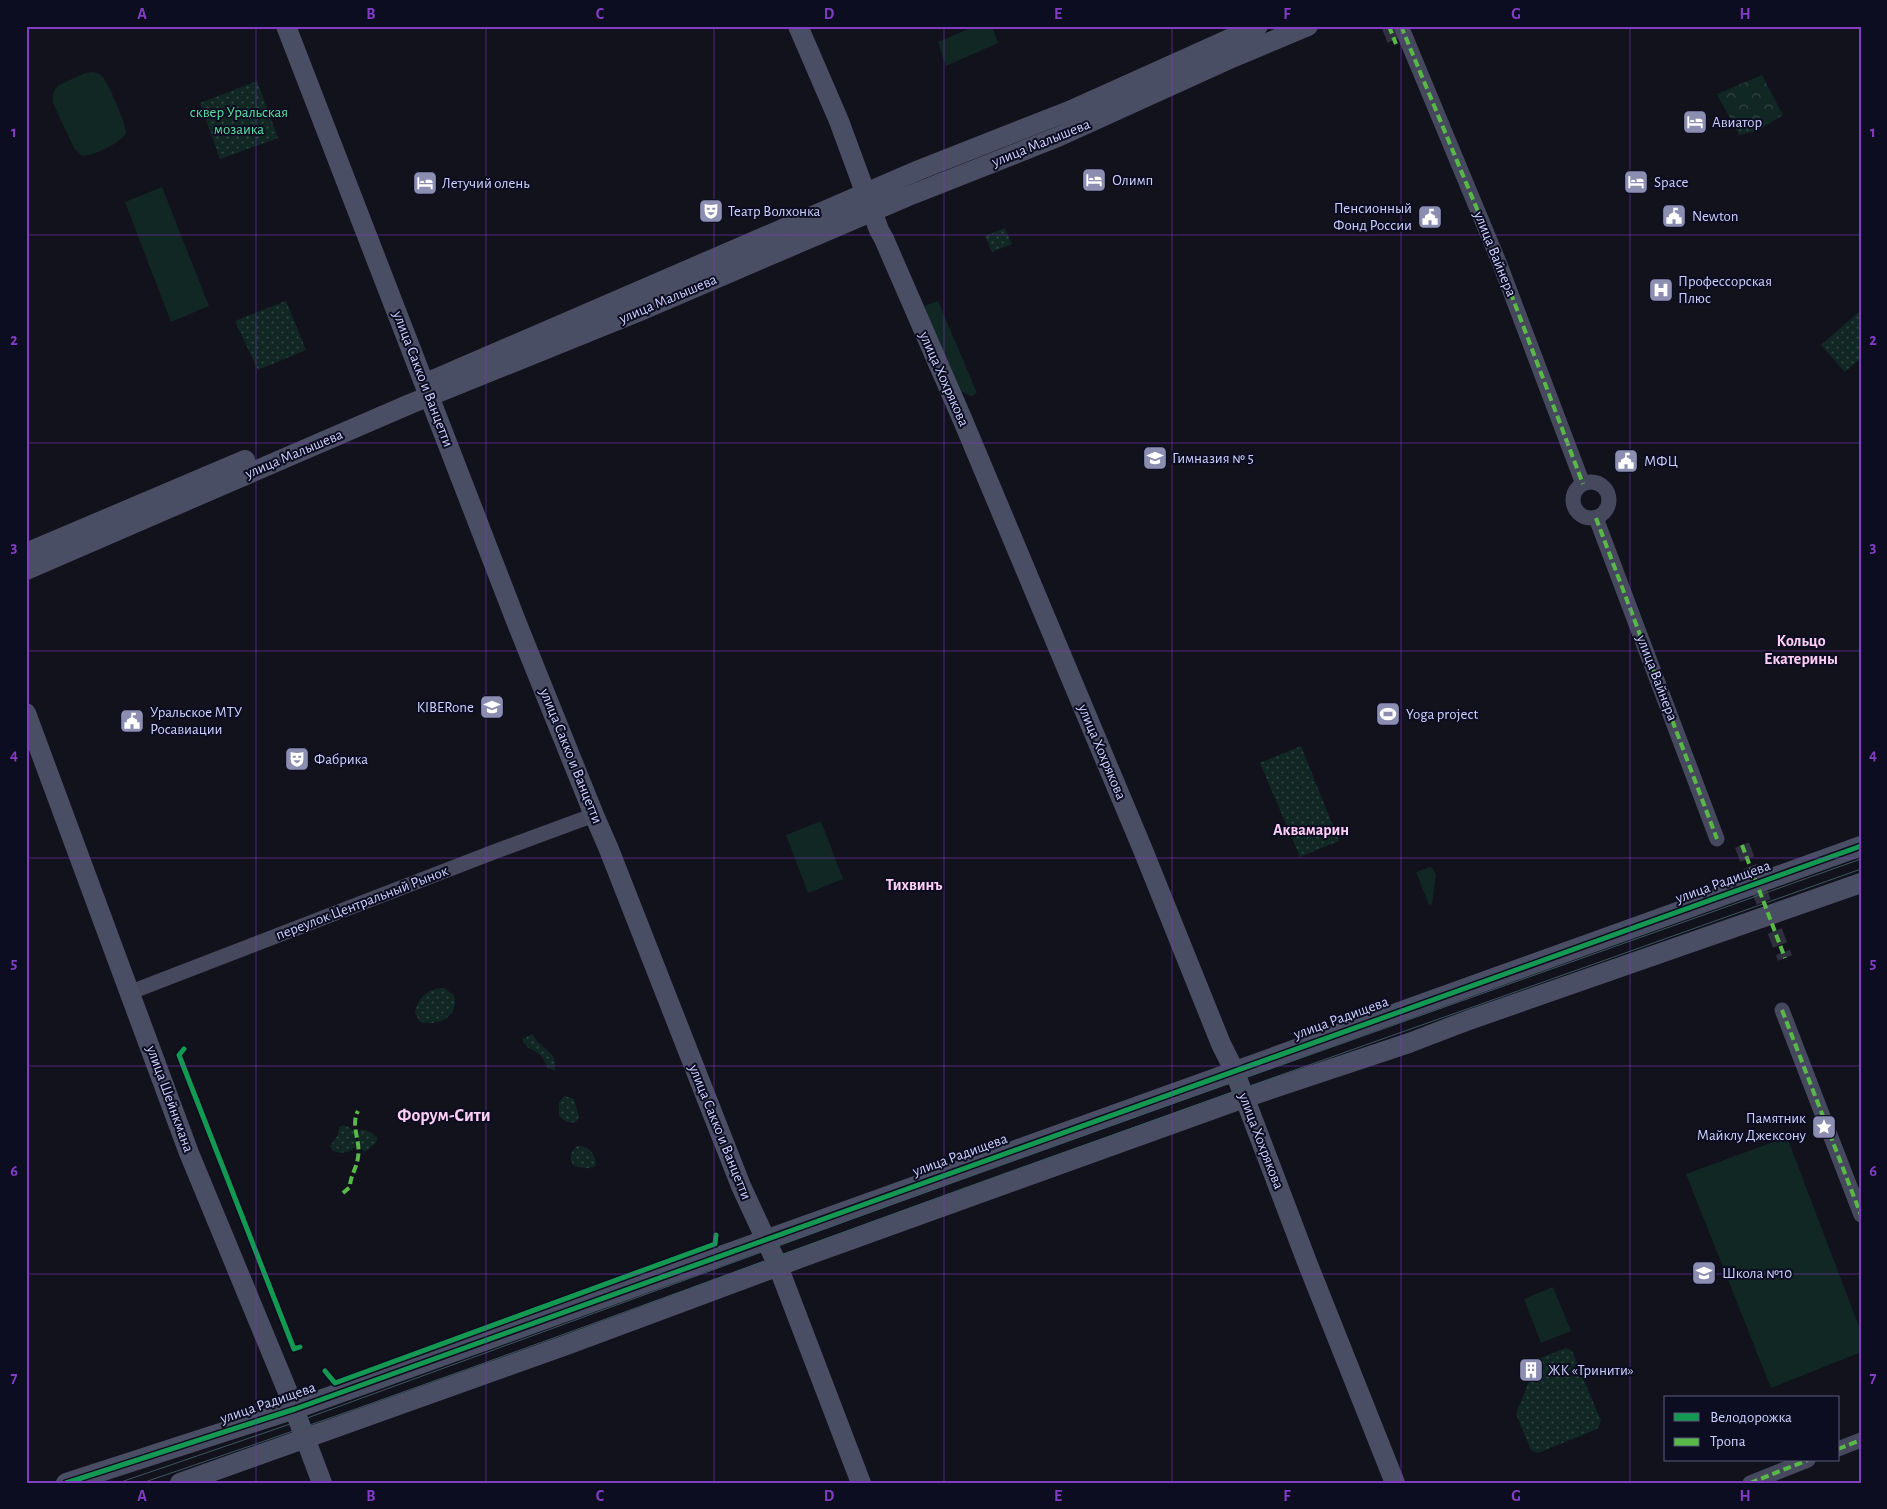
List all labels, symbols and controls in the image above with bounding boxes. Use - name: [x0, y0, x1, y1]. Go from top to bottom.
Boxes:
- text: A: [137, 6, 147, 22]
- text: B: [366, 6, 376, 22]
- text: C: [596, 6, 605, 22]
- text: D: [824, 6, 835, 22]
- text: E: [1054, 6, 1062, 22]
- text: F: [1283, 6, 1291, 22]
- text: G: [1511, 6, 1521, 22]
- text: H: [1739, 6, 1751, 22]
- park label: сквер Уральская мозаика: [190, 105, 288, 137]
- hotel icon: Авиатор: [1682, 109, 1708, 135]
- place label: Авиатор: [1712, 115, 1763, 130]
- street label: улица Малышева: [989, 116, 1092, 170]
- text: 1: [11, 124, 17, 140]
- text: 1: [1870, 124, 1876, 140]
- hotel icon: Олимп: [1081, 167, 1107, 193]
- hotel icon: Space: [1623, 169, 1649, 195]
- hotel icon: Летучий олень: [412, 170, 438, 196]
- place label: Олимп: [1112, 173, 1153, 188]
- place label: Space: [1654, 175, 1688, 190]
- place label: Летучий олень: [442, 176, 530, 191]
- theatre icon: Театр Волхонка: [698, 198, 724, 224]
- place label: Пенсионный Фонд России: [1333, 201, 1412, 233]
- public building icon: Newton: [1661, 203, 1687, 229]
- place label: Театр Волхонка: [728, 204, 821, 219]
- public building icon: Пенсионный Фонд России: [1417, 204, 1443, 230]
- street label: улица Вайнера: [1471, 208, 1519, 299]
- place label: Newton: [1692, 209, 1739, 224]
- street label: улица Малышева: [616, 272, 719, 327]
- place label: Профессорская Плюс: [1678, 274, 1772, 306]
- hospital icon: Профессорская Плюс: [1648, 277, 1674, 303]
- street label: улица Сакко и Ванцетти: [390, 308, 456, 449]
- street label: улица Хохрякова: [916, 328, 972, 429]
- text: 2: [10, 332, 18, 348]
- text: 2: [1869, 332, 1877, 348]
- street label: улица Малышева: [242, 427, 345, 482]
- school or university icon: Гимназия № 5: [1142, 445, 1168, 471]
- public building icon: МФЦ: [1613, 448, 1639, 474]
- place label: Гимназия № 5: [1172, 451, 1254, 466]
- place label: МФЦ: [1644, 454, 1678, 469]
- text: 3: [11, 539, 18, 555]
- text: 3: [1870, 539, 1877, 555]
- street label: улица Вайнера: [1633, 632, 1680, 723]
- district label: Кольцо Екатерины: [1764, 633, 1838, 667]
- street label: улица Сакко и Ванцетти: [537, 685, 605, 826]
- school or university icon: KIBERone: [479, 694, 505, 720]
- place label: KIBERone: [417, 700, 474, 715]
- street label: улица Хохрякова: [1075, 701, 1129, 802]
- sports icon: Yoga projeсt: [1375, 701, 1401, 727]
- place label: Уральское МТУ Росавиации: [150, 705, 243, 737]
- place label: Yoga projeсt: [1406, 707, 1478, 722]
- public building icon: Уральское МТУ Росавиации: [119, 708, 145, 734]
- theatre icon: Фабрика: [284, 746, 310, 772]
- text: 4: [10, 747, 18, 763]
- text: 4: [1869, 747, 1877, 763]
- place label: Фабрика: [314, 752, 368, 767]
- district label: Аквамарин: [1273, 822, 1349, 838]
- street label: улица Радищева: [1673, 858, 1773, 906]
- street label: переулок Центральный Рынок: [274, 863, 450, 943]
- district label: Тихвинъ: [886, 877, 942, 893]
- text: 5: [11, 955, 18, 971]
- text: 5: [1870, 955, 1877, 971]
- street label: улица Радищева: [1291, 994, 1391, 1042]
- street label: улица Шейнкмана: [143, 1043, 196, 1154]
- street label: улица Сакко и Ванцетти: [686, 1061, 754, 1202]
- street label: улица Хохрякова: [1235, 1090, 1286, 1191]
- district label: Форум-Сити: [397, 1107, 491, 1125]
- place label: Памятник Майклу Джексону: [1697, 1111, 1807, 1143]
- place icon: Памятник Майклу Джексону: [1811, 1114, 1837, 1140]
- street label: улица Радищева: [910, 1131, 1010, 1179]
- text: 6: [10, 1163, 18, 1179]
- text: 6: [1869, 1163, 1877, 1179]
- school or university icon: Школа №10: [1691, 1260, 1717, 1286]
- place label: Школа №10: [1722, 1266, 1792, 1281]
- building icon: ЖК «Тринити»: [1518, 1357, 1544, 1383]
- place label: ЖК «Тринити»: [1548, 1363, 1634, 1378]
- text: 7: [11, 1370, 18, 1386]
- text: 7: [1870, 1370, 1877, 1386]
- street label: улица Радищева: [217, 1380, 318, 1427]
- legend: [1664, 1396, 1840, 1462]
- text: Велодорожка: [1710, 1410, 1792, 1425]
- text: Тропа: [1710, 1434, 1746, 1449]
- text: A: [137, 1488, 147, 1504]
- text: B: [366, 1488, 376, 1504]
- text: C: [596, 1488, 605, 1504]
- text: D: [824, 1488, 835, 1504]
- text: E: [1054, 1488, 1062, 1504]
- text: F: [1283, 1488, 1291, 1504]
- text: G: [1511, 1488, 1521, 1504]
- text: H: [1739, 1488, 1751, 1504]

